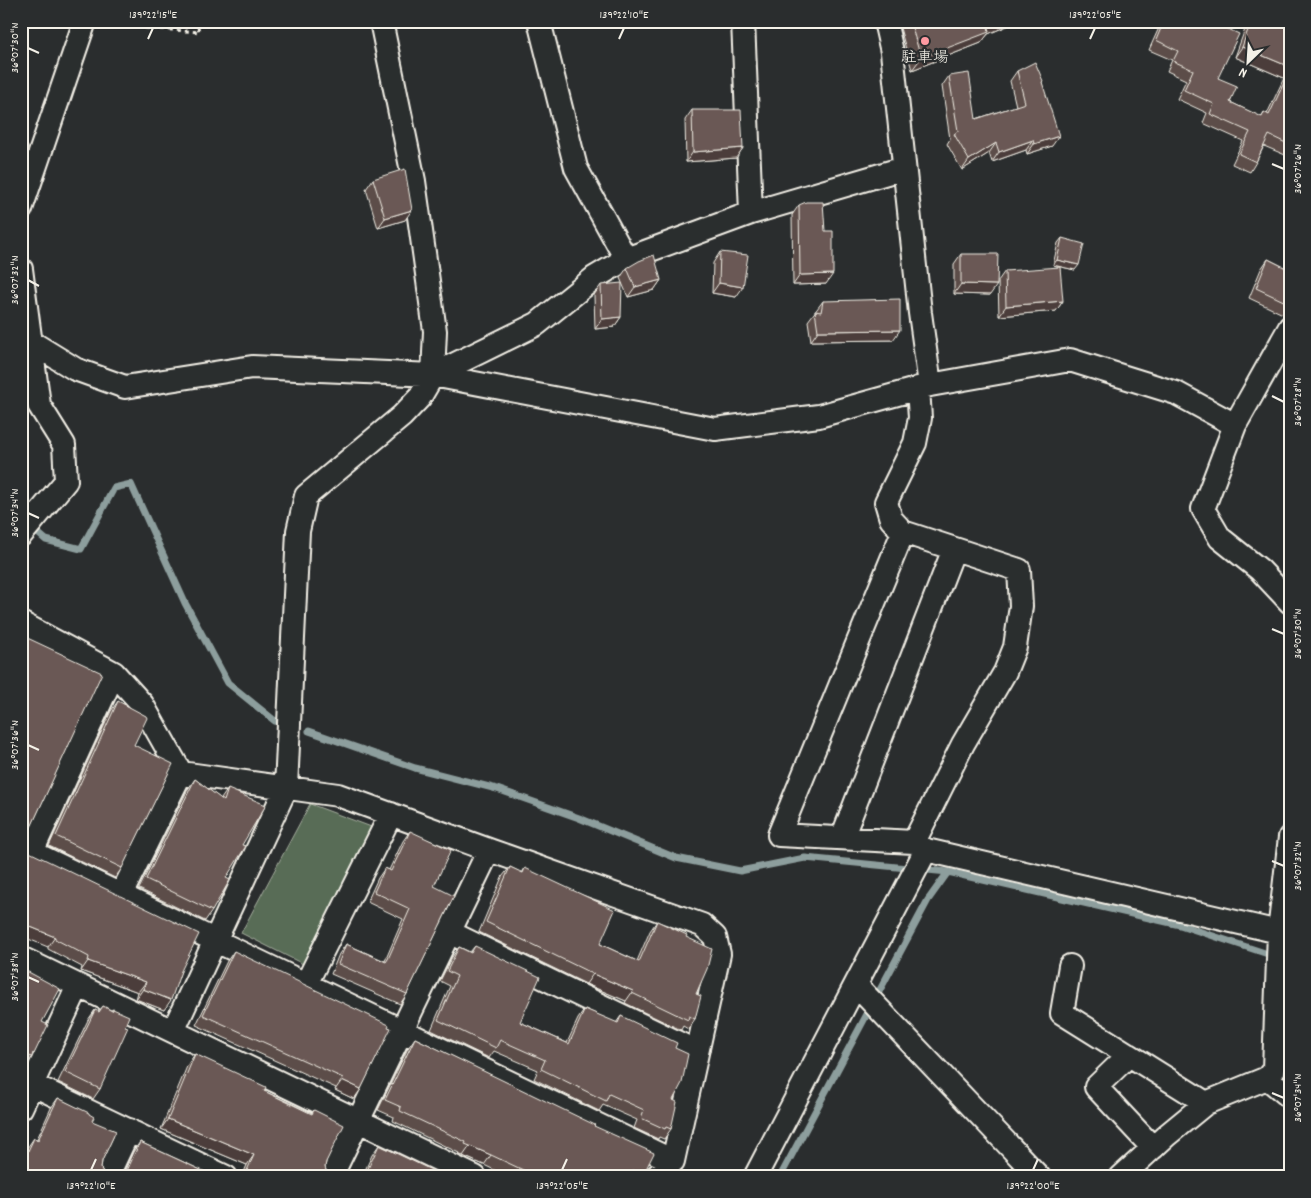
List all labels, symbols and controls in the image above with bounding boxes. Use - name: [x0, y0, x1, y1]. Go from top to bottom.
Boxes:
- text: 139°22'15"E: [129, 7, 178, 24]
- text: 139°22'10"E: [599, 7, 649, 24]
- text: 139°22'05"E: [1069, 7, 1122, 24]
- text: 36°07'30"N: [7, 23, 24, 73]
- marker: 駐車場: [919, 35, 931, 47]
- north arrow: [1224, 38, 1274, 88]
- place label: 駐車場: [901, 47, 949, 70]
- text: N: [1236, 61, 1251, 82]
- text: 36°07'26"N: [1290, 144, 1307, 194]
- text: 36°07'32"N: [7, 255, 24, 305]
- text: 36°07'28"N: [1290, 378, 1307, 426]
- text: 36°07'34"N: [7, 488, 24, 538]
- text: 36°07'30"N: [1290, 609, 1307, 659]
- text: 36°07'36"N: [7, 720, 24, 770]
- text: 36°07'32"N: [1290, 841, 1307, 891]
- text: 36°07'38"N: [7, 952, 24, 1001]
- text: 36°07'34"N: [1290, 1073, 1307, 1123]
- text: 139°22'10"E: [66, 1178, 116, 1195]
- text: 139°22'05"E: [536, 1178, 589, 1195]
- text: 139°22'00"E: [1007, 1178, 1060, 1195]

